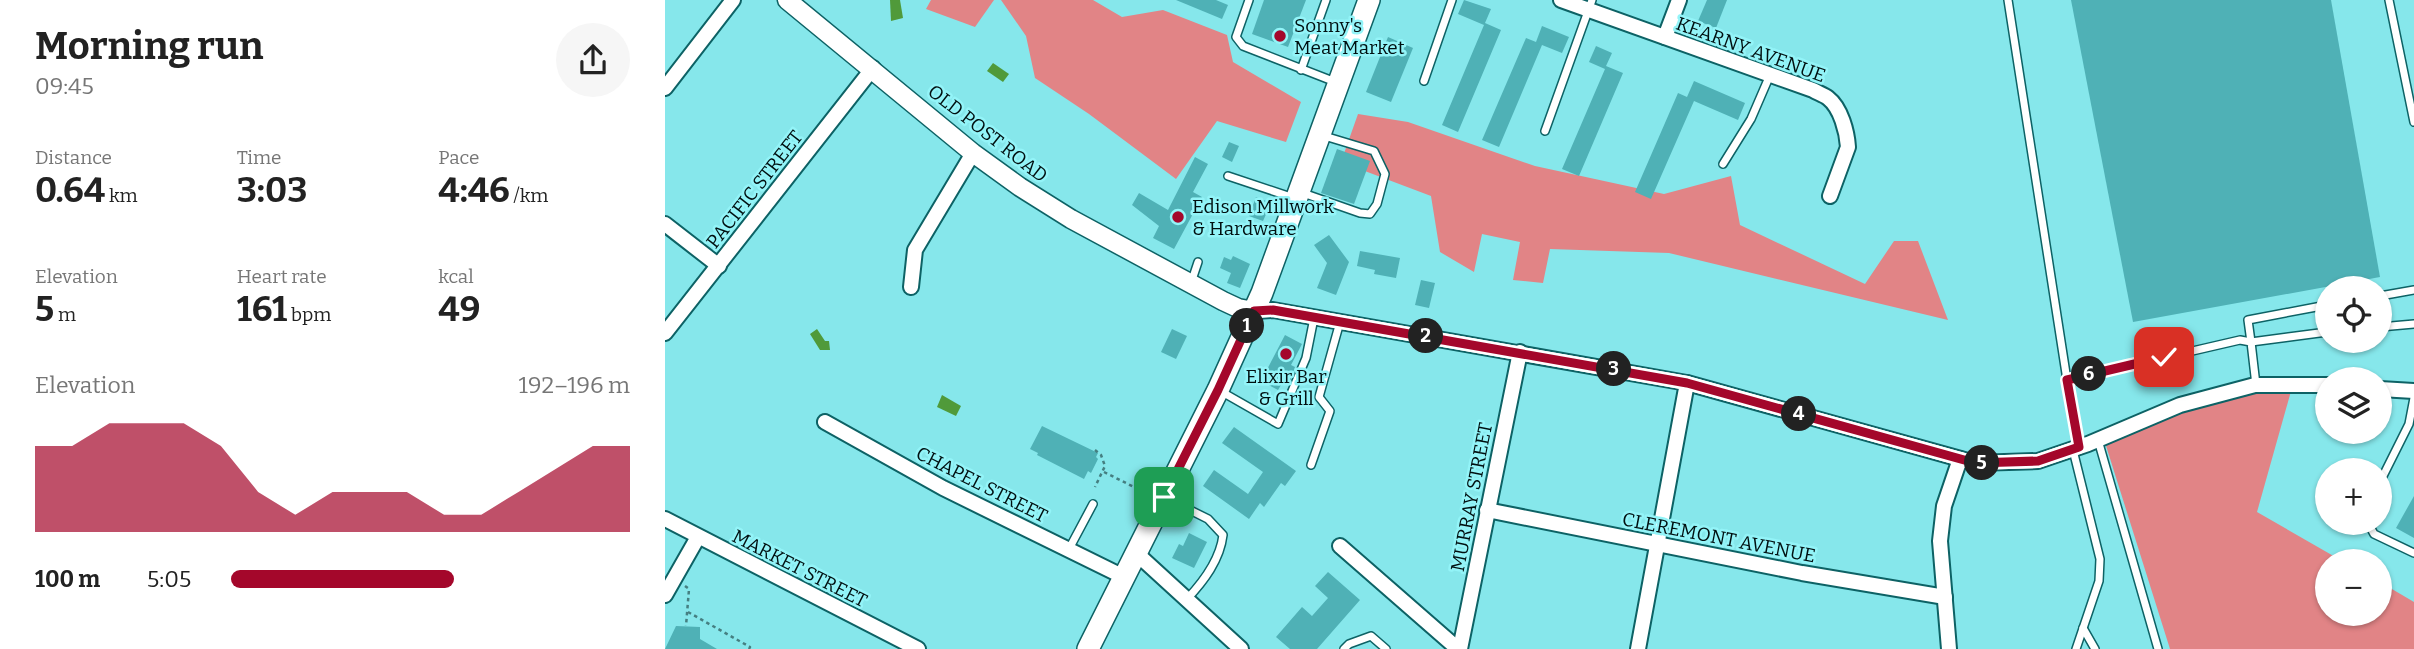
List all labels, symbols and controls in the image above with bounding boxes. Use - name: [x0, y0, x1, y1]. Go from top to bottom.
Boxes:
- street label: KEARNY AVENUE: [1673, 12, 1829, 87]
- place label: Sonny's Meat Market: [1294, 14, 1405, 59]
- text: Morning run: [35, 23, 263, 69]
- button: share: [556, 23, 630, 97]
- marker: Sonny's Meat Market: [1272, 28, 1288, 44]
- text: 09:45: [35, 72, 94, 100]
- street label: OLD POST ROAD: [923, 80, 1052, 187]
- street label: PACIFIC STREET: [701, 126, 808, 253]
- text: Distance: [35, 146, 112, 169]
- text: Time: [237, 146, 282, 169]
- text: Pace: [438, 146, 479, 169]
- text: 0.64: [35, 169, 105, 211]
- text: 3:03: [237, 169, 307, 211]
- text: 4:46: [438, 169, 510, 211]
- text: km: [105, 184, 138, 207]
- text: /km: [510, 184, 548, 207]
- place label: Edison Millwork & Hardware: [1192, 195, 1334, 240]
- marker: Edison Millwork & Hardware: [1170, 209, 1186, 225]
- text: Elevation: [35, 265, 118, 288]
- text: Heart rate: [237, 265, 327, 288]
- text: kcal: [438, 265, 474, 288]
- map controls: [2315, 276, 2392, 626]
- button: locate: [2315, 276, 2392, 353]
- text: 5: [35, 288, 54, 330]
- text: 161: [237, 288, 287, 330]
- text: 49: [438, 288, 480, 330]
- text: m: [54, 303, 76, 326]
- text: bpm: [287, 303, 331, 326]
- pin: 1: [1229, 308, 1265, 344]
- text: 1: [1242, 314, 1251, 337]
- pin: 2: [1409, 318, 1443, 354]
- text: 2: [1420, 324, 1431, 347]
- pin: [2134, 327, 2194, 387]
- icon: check: [2145, 338, 2183, 376]
- marker: Elixir Bar & Grill: [1278, 346, 1294, 362]
- pin: 3: [1597, 352, 1632, 386]
- pin: 6: [2071, 356, 2107, 392]
- text: 3: [1608, 357, 1619, 380]
- text: 6: [2083, 362, 2094, 385]
- place label: Elixir Bar & Grill: [1245, 365, 1327, 410]
- button: layers: [2315, 367, 2392, 444]
- text: Elevation: [35, 371, 135, 399]
- text: 192–196 m: [519, 371, 630, 399]
- pin: 4: [1781, 396, 1817, 432]
- text: 4: [1793, 402, 1804, 425]
- street label: MURRAY STREET: [1446, 421, 1497, 574]
- street label: CHAPEL STREET: [912, 441, 1051, 528]
- pin: 5: [1965, 446, 1999, 480]
- text: 5: [1976, 451, 1987, 474]
- button: +: [2315, 458, 2392, 535]
- pin: [1134, 467, 1194, 527]
- icon: arrive: [1145, 478, 1183, 516]
- street label: CLEREMONT AVENUE: [1620, 507, 1818, 568]
- street label: MARKET STREET: [728, 525, 871, 612]
- button: −: [2315, 549, 2392, 626]
- text: 100 m: [35, 565, 100, 593]
- text: 5:05: [147, 565, 191, 593]

